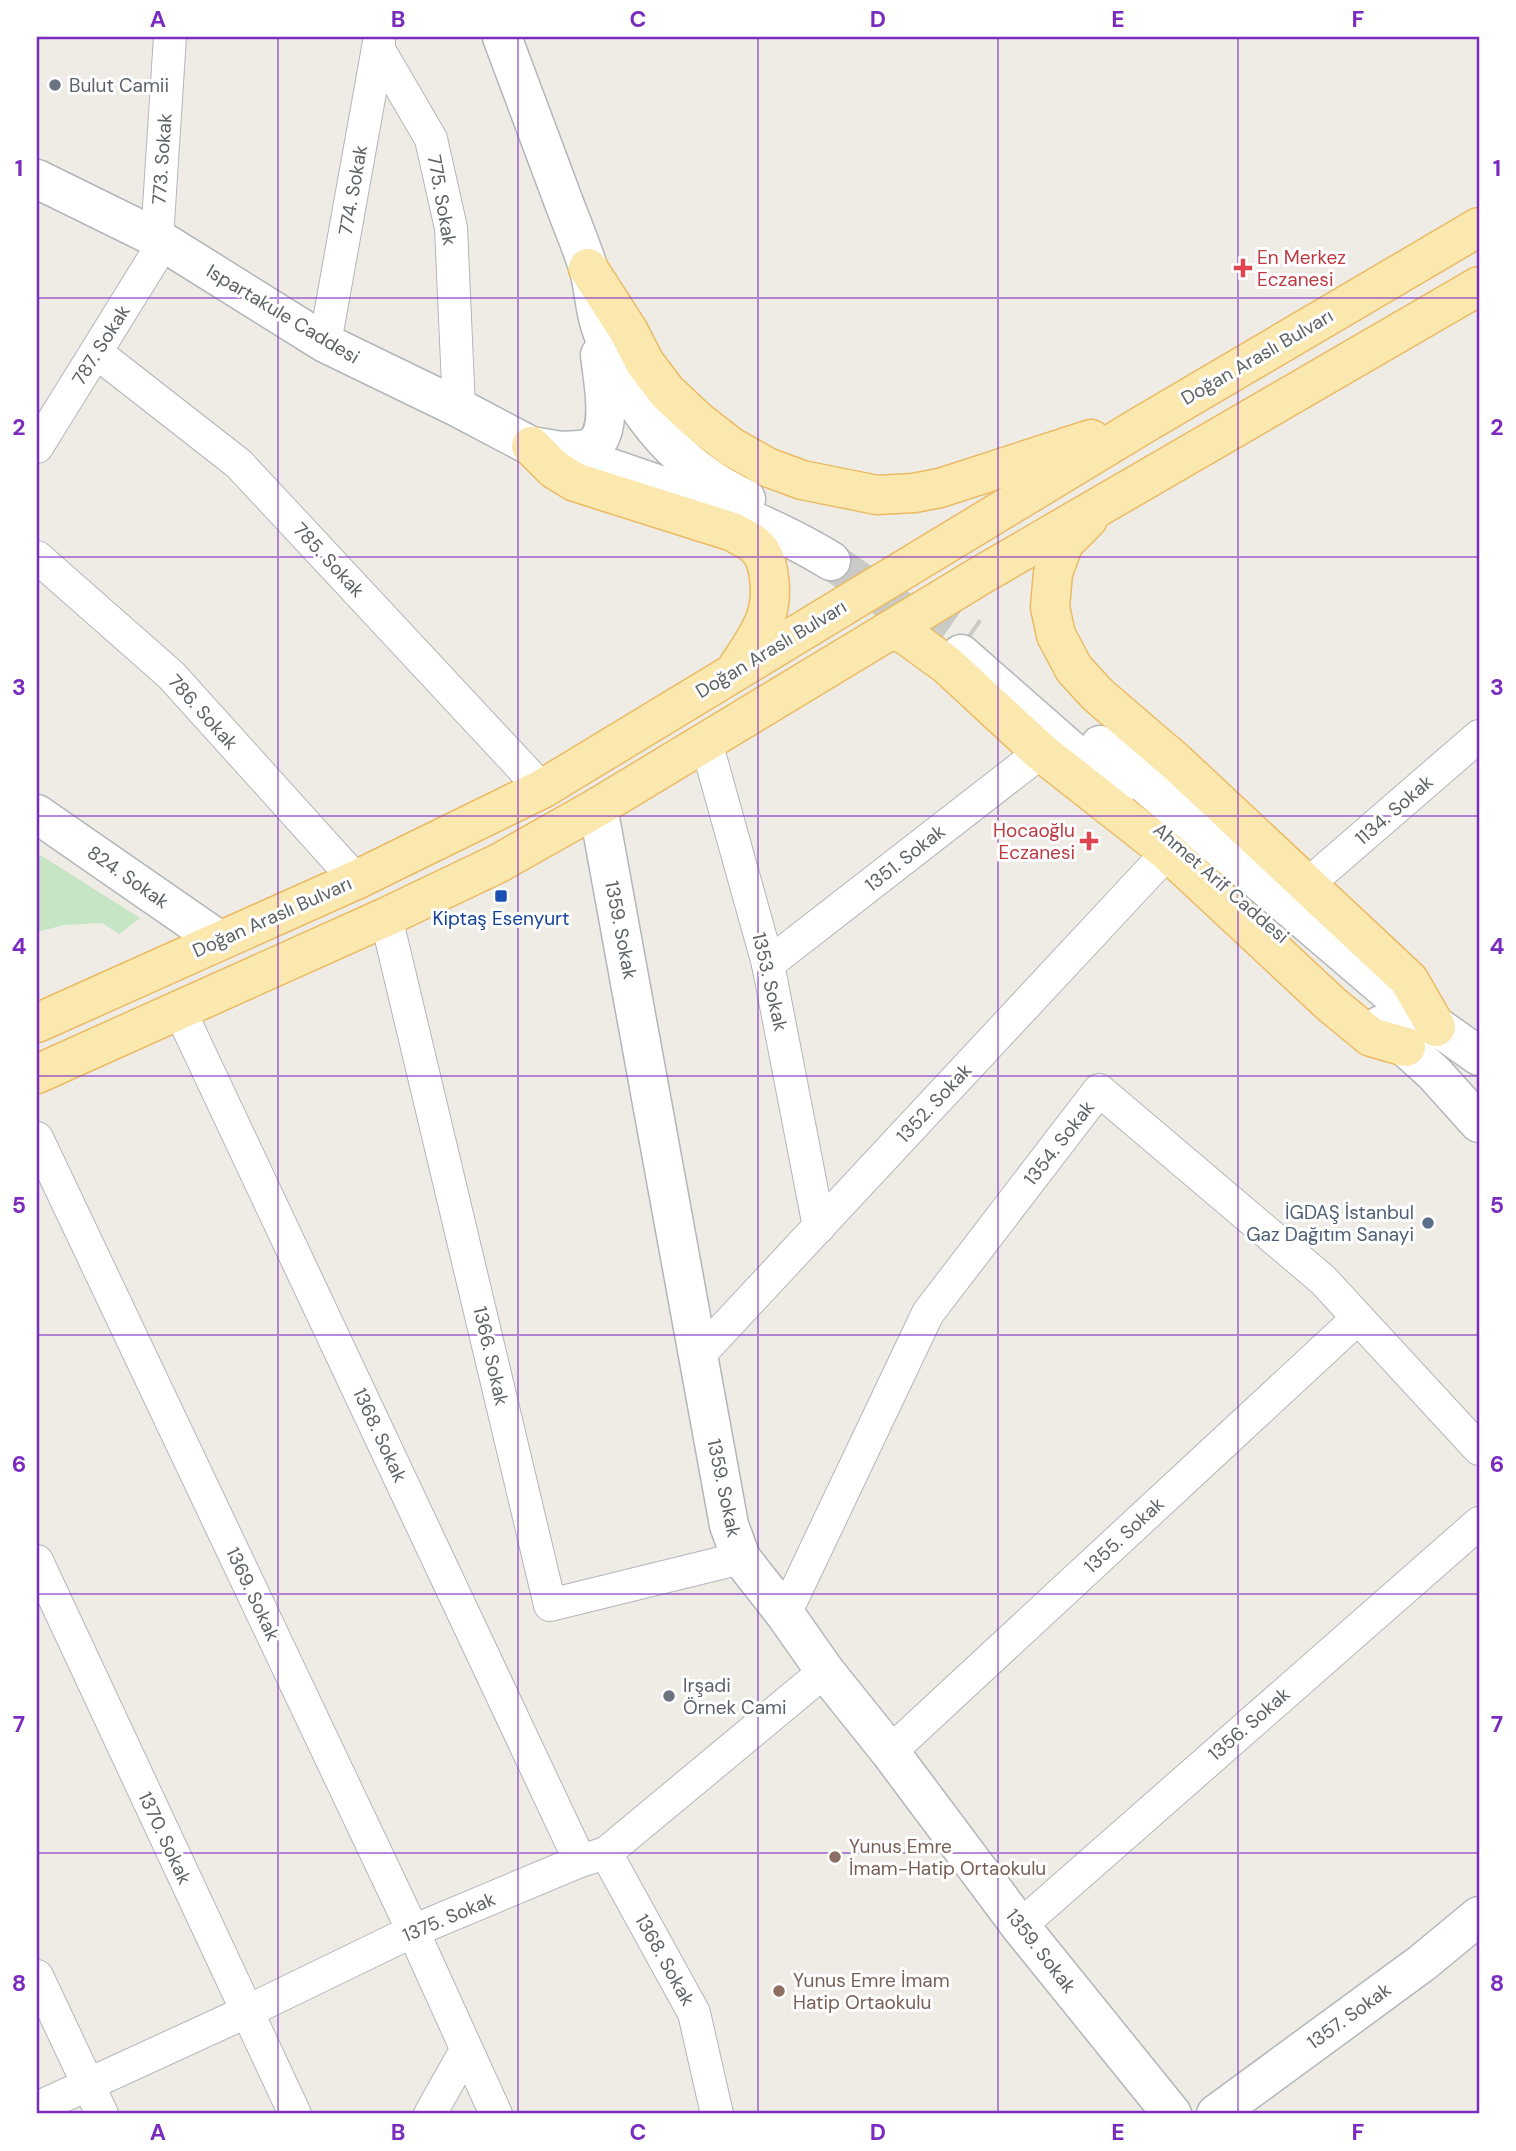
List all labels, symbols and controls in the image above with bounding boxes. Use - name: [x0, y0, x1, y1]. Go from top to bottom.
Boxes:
- text: A: [150, 4, 166, 34]
- text: B: [391, 4, 405, 34]
- text: C: [630, 4, 646, 34]
- text: D: [870, 4, 886, 34]
- text: E: [1111, 4, 1125, 34]
- text: F: [1352, 4, 1365, 34]
- place label: Bulut Camii: [69, 73, 169, 98]
- marker: Bulut Camii: [47, 77, 63, 93]
- street label: 773. Sokak: [146, 112, 178, 206]
- street label: 774. Sokak: [333, 143, 373, 237]
- text: 1: [15, 153, 23, 183]
- street label: 775. Sokak: [422, 153, 462, 248]
- text: 1: [1493, 153, 1501, 183]
- place label: En Merkez Eczanesi: [1257, 245, 1346, 292]
- street label: Ispartakule Caddesi: [202, 258, 364, 370]
- marker: En Merkez Eczanesi: [1235, 260, 1251, 276]
- street label: 787. Sokak: [66, 300, 136, 390]
- street label: Doğan Araslı Bulvarı: [1176, 303, 1338, 411]
- text: 2: [12, 412, 26, 442]
- text: 2: [1490, 412, 1504, 442]
- street label: 785. Sokak: [288, 517, 370, 603]
- street label: Doğan Araslı Bulvarı: [691, 594, 851, 704]
- street label: 786. Sokak: [163, 669, 244, 755]
- text: 3: [12, 672, 26, 702]
- text: 3: [1490, 672, 1504, 702]
- street label: 1134. Sokak: [1350, 769, 1438, 851]
- street label: Ahmet Arif Caddesi: [1148, 817, 1294, 949]
- place label: Hocaoğlu Eczanesi: [993, 818, 1075, 865]
- street label: 1351. Sokak: [860, 819, 951, 897]
- marker: Hocaoğlu Eczanesi: [1081, 833, 1097, 849]
- street label: 824. Sokak: [82, 840, 174, 914]
- street label: Doğan Araslı Bulvarı: [189, 871, 355, 963]
- street label: 1359. Sokak: [599, 878, 643, 982]
- marker: Kiptaş Esenyurt: [493, 888, 509, 904]
- place label: Kiptaş Esenyurt: [432, 906, 570, 931]
- street label: 1353. Sokak: [747, 930, 794, 1034]
- text: 4: [12, 931, 27, 961]
- text: 4: [1490, 931, 1505, 961]
- street label: 1352. Sokak: [891, 1058, 977, 1148]
- street label: 1354. Sokak: [1018, 1095, 1100, 1190]
- text: 5: [12, 1190, 26, 1220]
- text: 5: [1490, 1190, 1504, 1220]
- place label: İGDAŞ İstanbul Gaz Dağıtım Sanayi: [1246, 1200, 1414, 1247]
- marker: İGDAŞ İstanbul Gaz Dağıtım Sanayi: [1420, 1215, 1436, 1231]
- street label: 1366. Sokak: [467, 1304, 515, 1408]
- street label: 1368. Sokak: [347, 1384, 413, 1486]
- street label: 1359. Sokak: [701, 1436, 747, 1540]
- text: 6: [12, 1449, 26, 1479]
- text: 6: [1490, 1449, 1504, 1479]
- street label: 1355. Sokak: [1079, 1491, 1170, 1579]
- street label: 1369. Sokak: [220, 1543, 286, 1645]
- place label: Irşadi Örnek Cami: [683, 1673, 787, 1720]
- street label: 1356. Sokak: [1203, 1681, 1295, 1766]
- marker: Irşadi Örnek Cami: [661, 1688, 677, 1704]
- text: 7: [13, 1709, 25, 1739]
- text: 7: [1491, 1709, 1503, 1739]
- street label: 1370. Sokak: [133, 1788, 198, 1889]
- place label: Yunus Emre İmam-Hatip Ortaokulu: [849, 1834, 1046, 1881]
- marker: Yunus Emre İmam-Hatip Ortaokulu: [827, 1849, 843, 1865]
- street label: 1375. Sokak: [399, 1886, 500, 1948]
- street label: 1359. Sokak: [1000, 1904, 1082, 1998]
- street label: 1368. Sokak: [630, 1910, 701, 2011]
- text: 8: [12, 1968, 26, 1998]
- place label: Yunus Emre İmam Hatip Ortaokulu: [793, 1968, 950, 2015]
- text: 8: [1490, 1968, 1504, 1998]
- street label: 1357. Sokak: [1302, 1977, 1396, 2055]
- marker: Yunus Emre İmam Hatip Ortaokulu: [771, 1983, 787, 1999]
- text: A: [150, 2117, 166, 2147]
- text: B: [391, 2117, 405, 2147]
- text: C: [630, 2117, 646, 2147]
- text: D: [870, 2117, 886, 2147]
- text: E: [1111, 2117, 1125, 2147]
- text: F: [1352, 2117, 1365, 2147]

